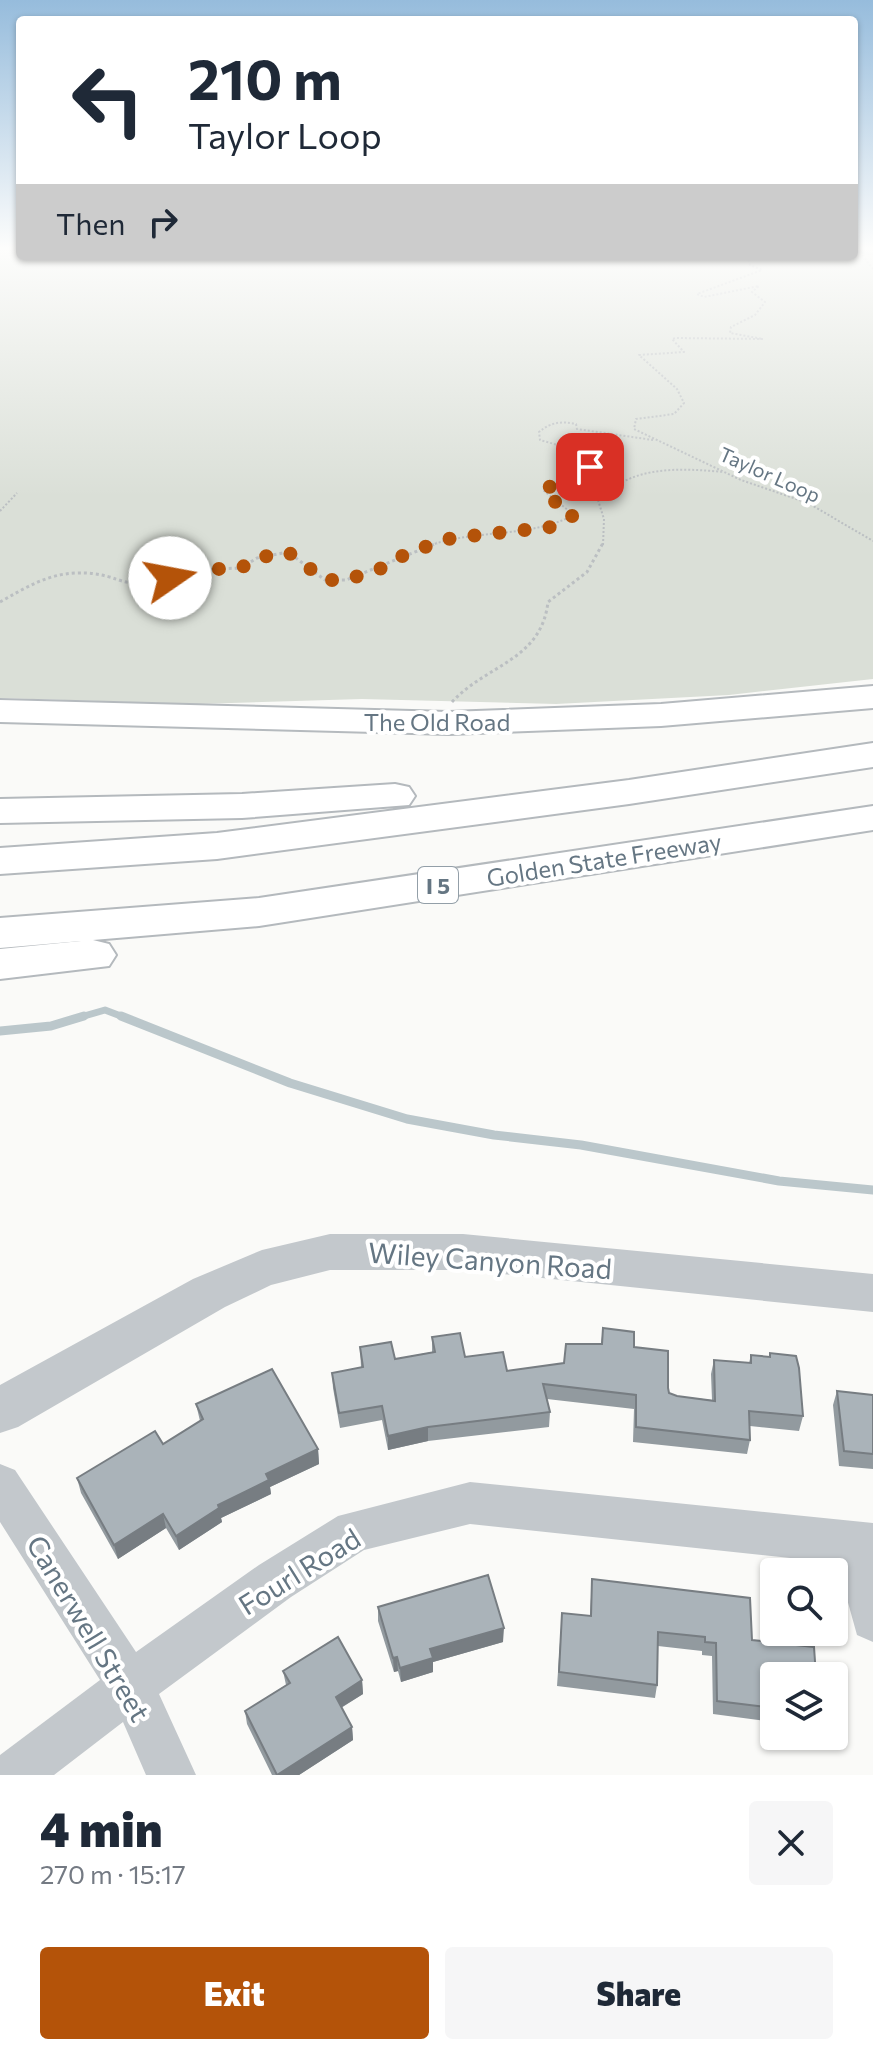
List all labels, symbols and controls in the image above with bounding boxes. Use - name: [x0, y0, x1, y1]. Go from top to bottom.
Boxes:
- text: 210 m: [188, 43, 342, 112]
- icon: left: [56, 48, 160, 152]
- text: Taylor Loop: [188, 112, 382, 156]
- icon: right: [141, 200, 185, 244]
- text: Then: [56, 204, 125, 241]
- pin: [556, 433, 624, 501]
- street label: Taylor Loop: [716, 441, 824, 507]
- icon: arrive: [568, 445, 612, 489]
- position arrow: [128, 536, 212, 620]
- street label: The Old Road: [364, 707, 510, 736]
- street label: Golden State Freeway: [485, 826, 723, 892]
- road number: I 5: [418, 867, 458, 903]
- street label: Wiley Canyon Road: [367, 1235, 613, 1285]
- street label: Fourl Road: [232, 1520, 366, 1622]
- street label: Canerwell Street: [20, 1529, 158, 1727]
- map controls: [760, 1558, 848, 1750]
- button: search: [760, 1558, 848, 1646]
- button: layers: [760, 1662, 848, 1750]
- text: 4 min: [40, 1798, 163, 1857]
- button: close: [749, 1801, 833, 1885]
- text: 270 m · 15:17: [40, 1858, 186, 1889]
- button: Exit: [40, 1947, 429, 2039]
- button: Share: [445, 1947, 833, 2039]

